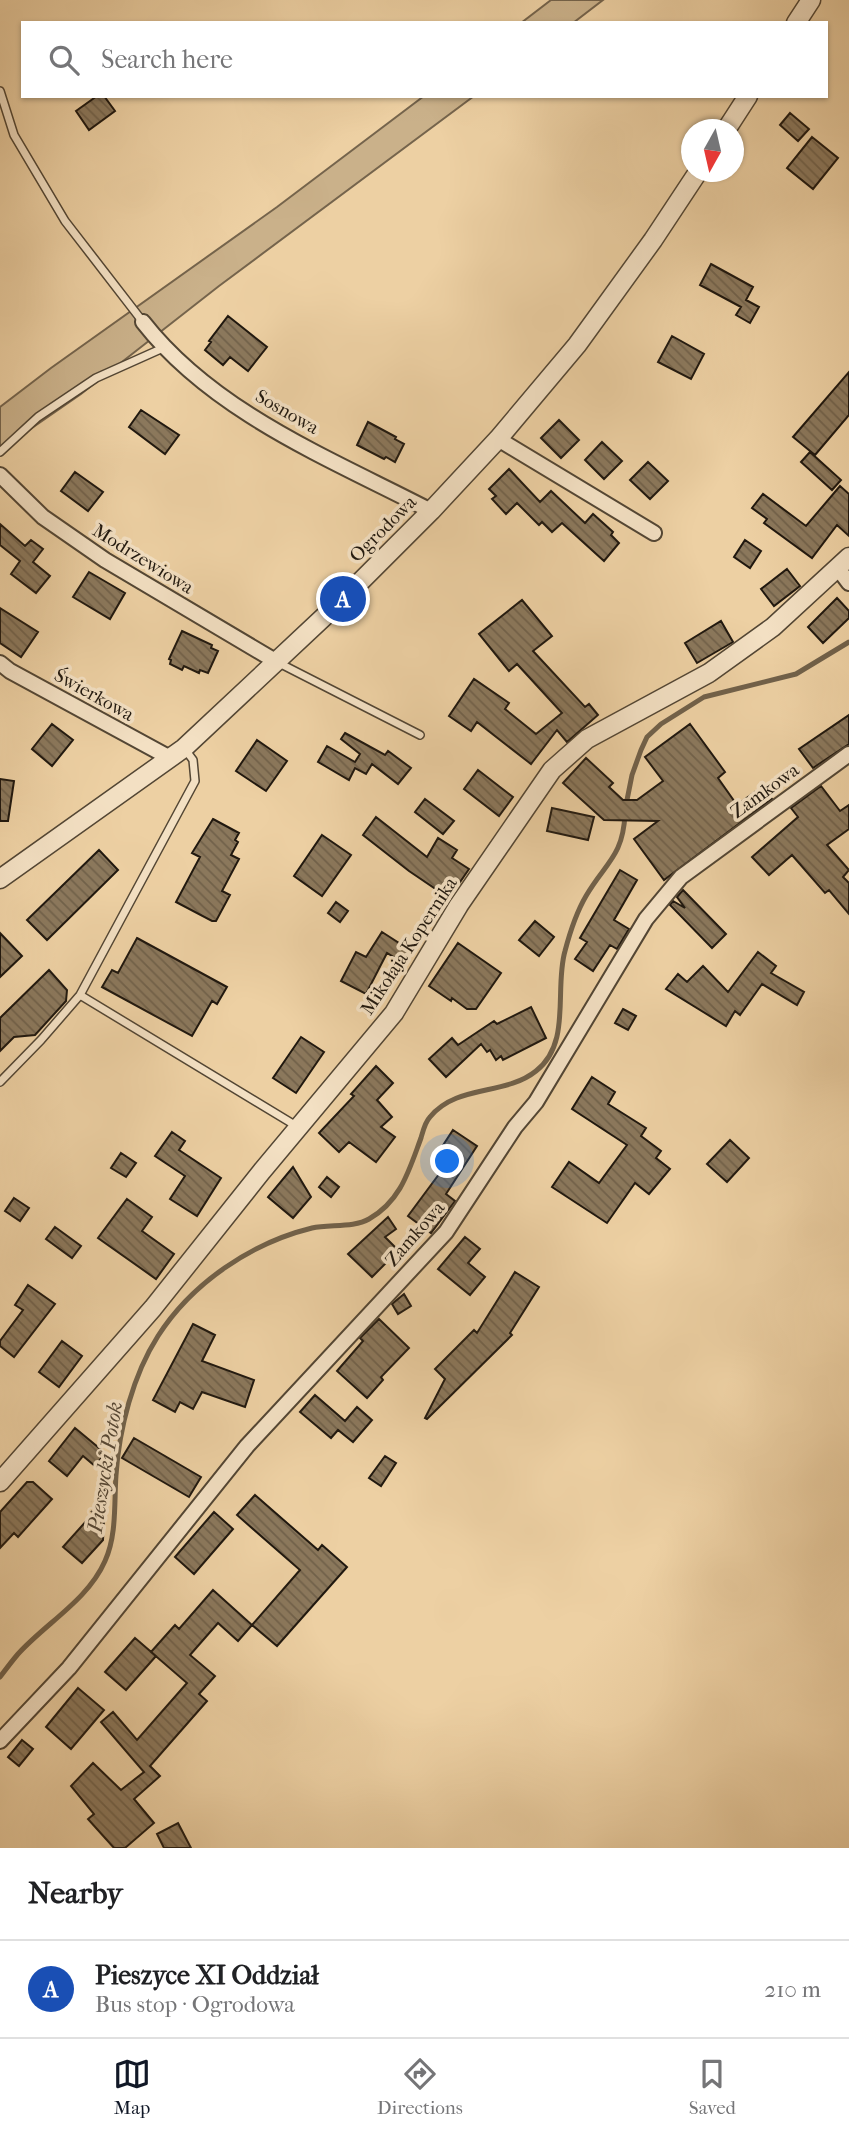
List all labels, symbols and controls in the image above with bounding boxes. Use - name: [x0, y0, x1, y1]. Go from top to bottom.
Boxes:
- search box: [21, 21, 828, 98]
- icon: search: [45, 41, 83, 79]
- text: Search here: [101, 44, 233, 75]
- north arrow: [681, 119, 744, 182]
- street label: Sosnowa: [251, 385, 323, 439]
- street label: Ogrodowa: [345, 491, 421, 567]
- street label: Modrzewiowa: [89, 519, 198, 599]
- pin: A: [320, 573, 366, 625]
- street label: Świerkowa: [50, 663, 138, 726]
- street label: Zamkowa: [727, 759, 804, 823]
- street label: Mikołaja Kopernika: [356, 873, 462, 1019]
- your location: [430, 1144, 464, 1178]
- street label: Zamkowa: [381, 1197, 449, 1271]
- water label: Pieszycki Potok: [83, 1400, 127, 1535]
- text: Nearby: [28, 1876, 123, 1911]
- text: Pieszyce XI Oddział: [95, 1960, 319, 1991]
- text: A: [44, 1976, 58, 2003]
- text: 210 m: [764, 1976, 821, 2003]
- text: Bus stop · Ogrodowa: [95, 1991, 295, 2018]
- tab: Map: [113, 2055, 151, 2119]
- tab: Directions: [377, 2055, 463, 2119]
- tab: Saved: [689, 2055, 736, 2119]

